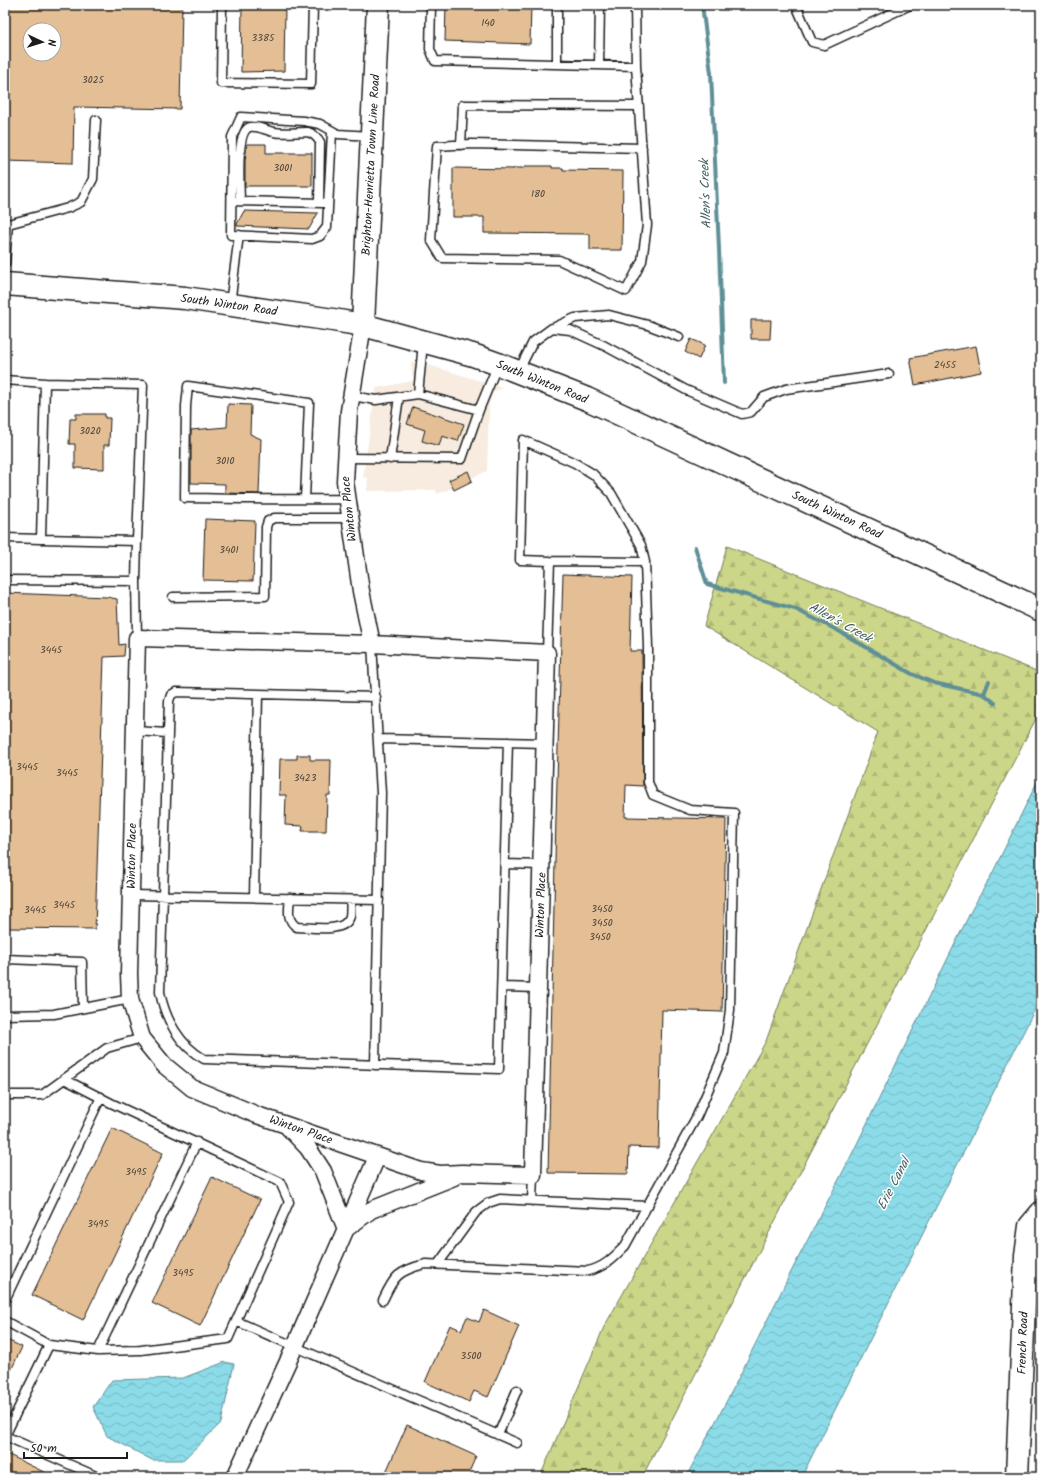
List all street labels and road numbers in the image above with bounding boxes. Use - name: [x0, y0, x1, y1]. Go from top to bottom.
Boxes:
- street label: Brighton-Henrietta Town Line Road: [357, 73, 385, 256]
- street label: South Winton Road: [179, 289, 280, 321]
- street label: South Winton Road: [493, 355, 592, 409]
- street label: Winton Place: [336, 475, 362, 543]
- street label: South Winton Road: [789, 486, 886, 545]
- street label: Winton Place: [122, 822, 142, 889]
- street label: Winton Place: [530, 871, 552, 938]
- street label: Winton Place: [267, 1110, 336, 1150]
- street label: French Road: [1012, 1310, 1034, 1375]

